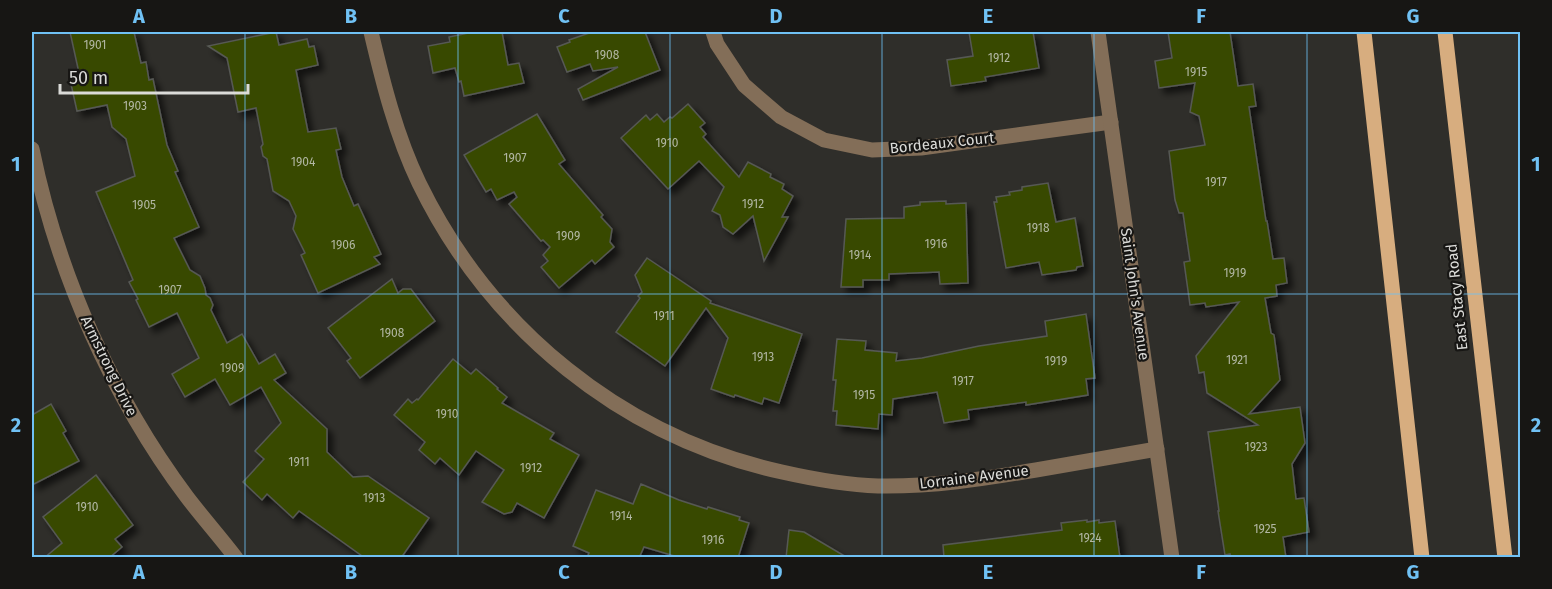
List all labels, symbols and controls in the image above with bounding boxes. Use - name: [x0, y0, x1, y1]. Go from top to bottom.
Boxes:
- text: A: [132, 4, 146, 28]
- text: B: [345, 4, 357, 28]
- text: C: [558, 4, 570, 28]
- text: D: [769, 4, 783, 28]
- text: E: [983, 4, 993, 28]
- text: F: [1196, 4, 1206, 28]
- text: G: [1407, 4, 1419, 28]
- house number: 1901: [83, 38, 107, 52]
- house number: 1908: [595, 48, 620, 62]
- house number: 1912: [988, 51, 1010, 65]
- scale bar: [60, 57, 248, 95]
- house number: 1915: [1185, 65, 1207, 79]
- text: 50 m: [69, 67, 108, 89]
- house number: 1903: [123, 99, 147, 113]
- street label: Bordeaux Court: [889, 128, 996, 157]
- house number: 1910: [655, 136, 679, 150]
- house number: 1907: [503, 151, 527, 165]
- text: 1: [11, 152, 21, 176]
- text: 1: [1531, 152, 1541, 176]
- house number: 1904: [291, 155, 316, 169]
- house number: 1917: [1205, 175, 1227, 189]
- house number: 1912: [742, 197, 764, 211]
- house number: 1905: [132, 198, 156, 212]
- house number: 1918: [1026, 221, 1050, 235]
- street label: Saint John's Avenue: [1117, 227, 1153, 361]
- house number: 1909: [556, 229, 580, 243]
- house number: 1916: [925, 237, 947, 251]
- house number: 1906: [331, 238, 355, 252]
- street label: East Stacy Road: [1442, 243, 1472, 351]
- house number: 1914: [849, 248, 872, 262]
- house number: 1919: [1224, 266, 1246, 280]
- house number: 1907: [158, 283, 182, 297]
- house number: 1911: [653, 309, 675, 323]
- street label: Armstrong Drive: [77, 313, 141, 419]
- house number: 1908: [380, 326, 405, 340]
- house number: 1913: [752, 350, 774, 364]
- house number: 1921: [1226, 353, 1248, 367]
- house number: 1919: [1045, 354, 1067, 368]
- house number: 1909: [220, 361, 244, 375]
- house number: 1917: [952, 374, 974, 388]
- house number: 1915: [853, 388, 875, 402]
- house number: 1910: [435, 407, 459, 421]
- text: 2: [11, 413, 21, 437]
- text: 2: [1531, 413, 1541, 437]
- house number: 1923: [1244, 440, 1268, 454]
- house number: 1911: [288, 455, 310, 469]
- house number: 1912: [520, 461, 542, 475]
- street label: Lorraine Avenue: [918, 461, 1030, 493]
- house number: 1913: [363, 491, 385, 505]
- house number: 1910: [75, 500, 99, 514]
- house number: 1914: [610, 509, 633, 523]
- house number: 1925: [1253, 522, 1277, 536]
- house number: 1924: [1078, 531, 1102, 545]
- house number: 1916: [702, 533, 724, 547]
- text: A: [132, 560, 146, 584]
- text: B: [345, 560, 357, 584]
- text: C: [558, 560, 570, 584]
- text: D: [769, 560, 783, 584]
- text: E: [983, 560, 993, 584]
- text: F: [1196, 560, 1206, 584]
- text: G: [1407, 560, 1419, 584]

